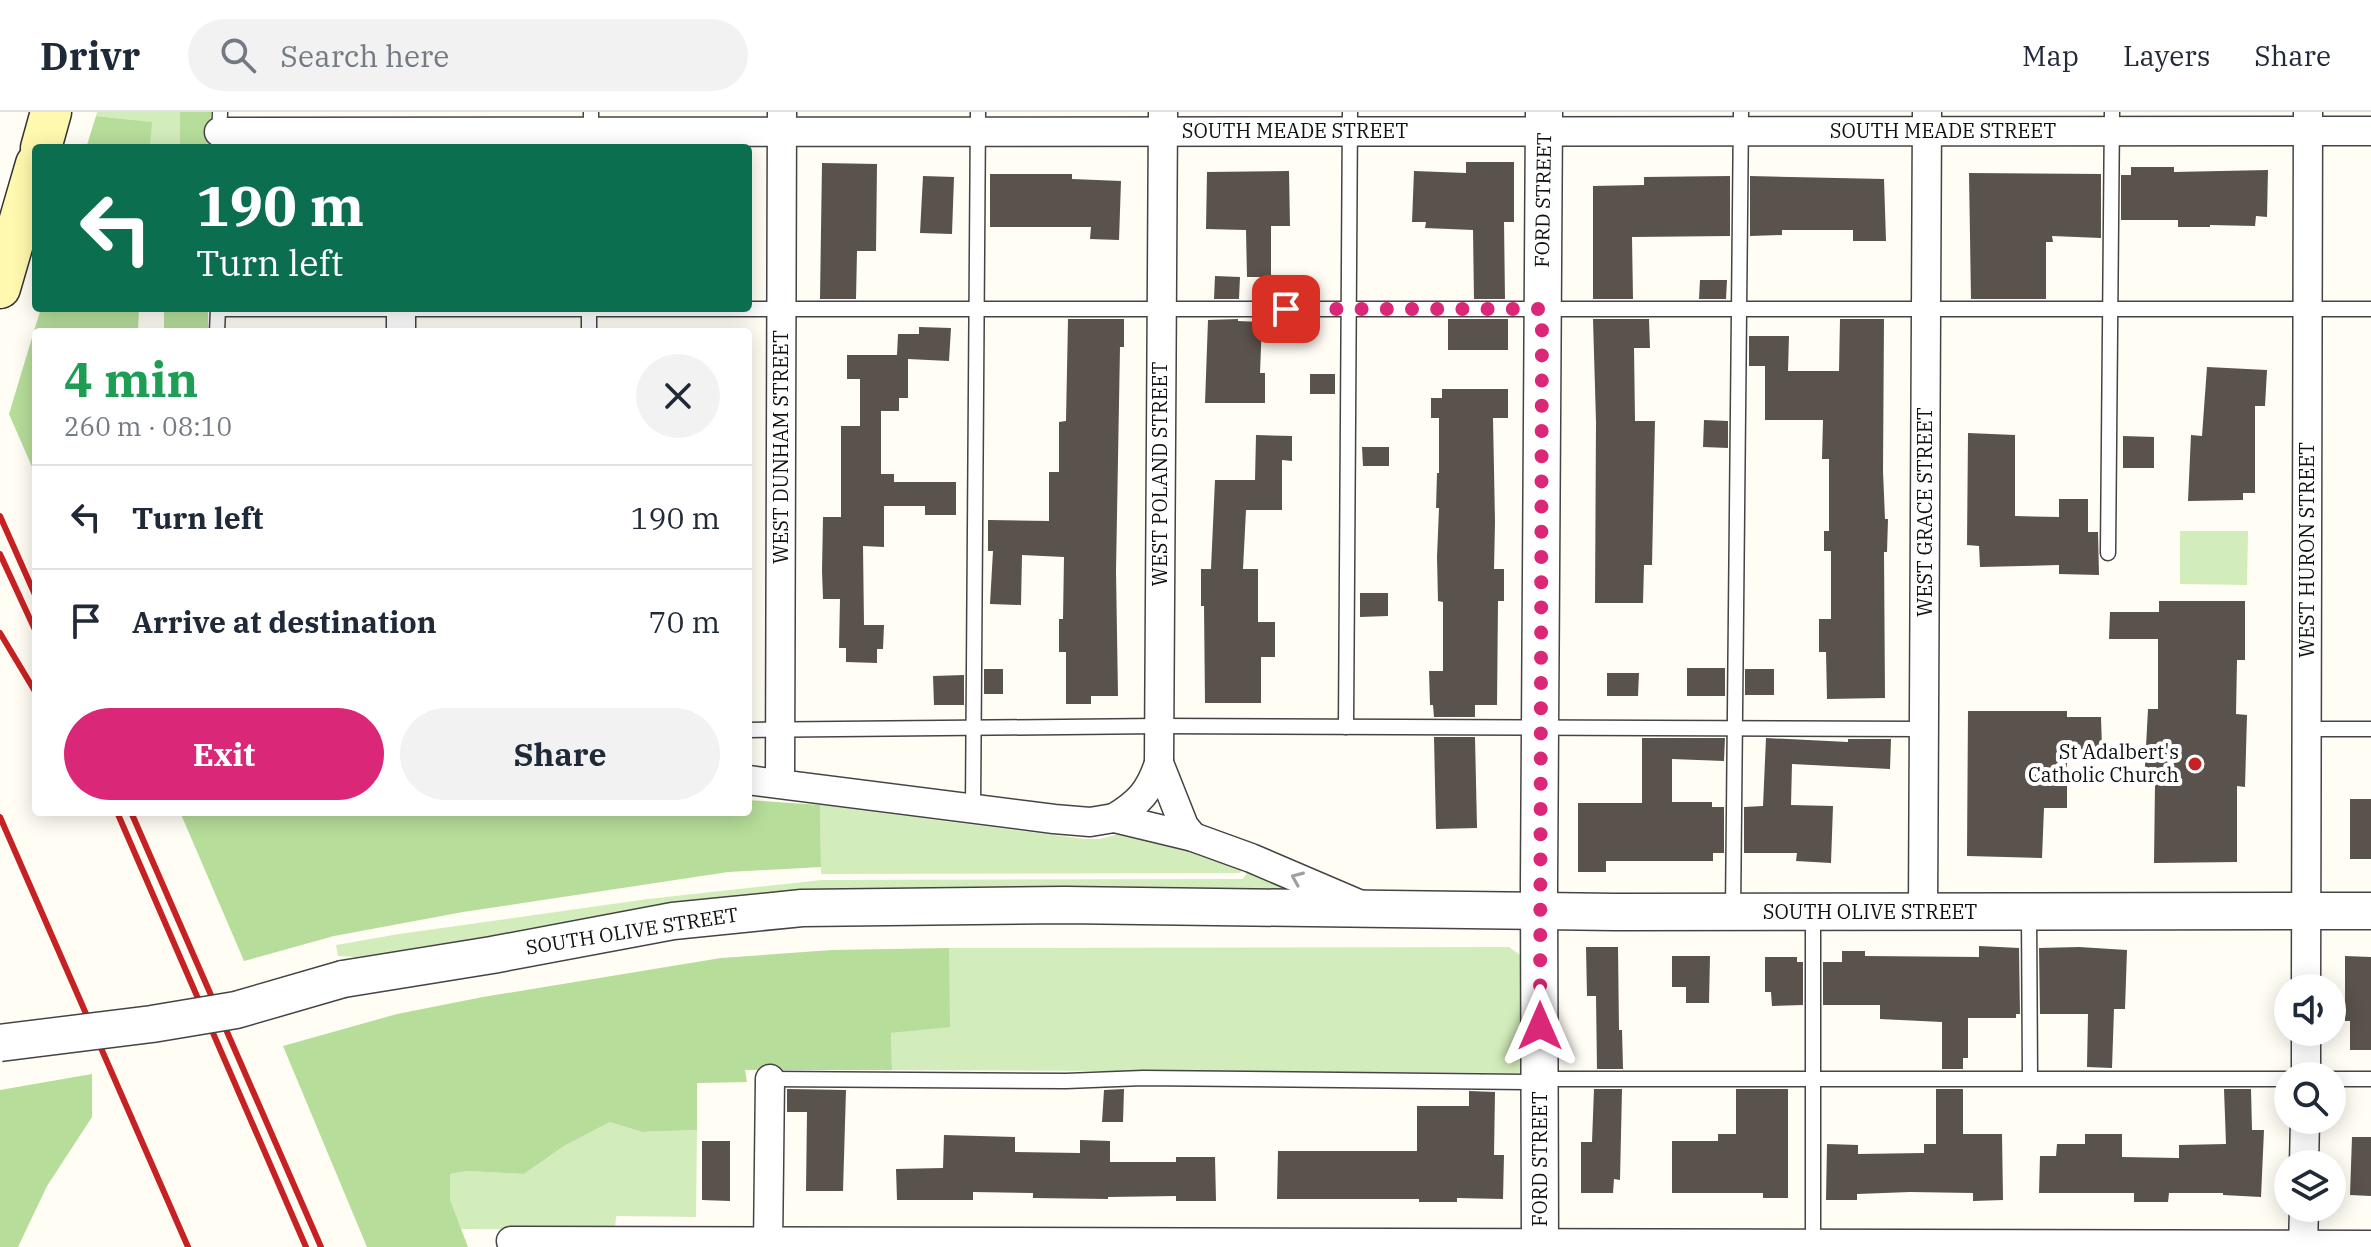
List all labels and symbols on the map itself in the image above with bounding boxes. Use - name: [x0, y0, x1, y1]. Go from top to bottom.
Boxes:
- street label: SOUTH MEADE STREET: [1182, 117, 1408, 144]
- street label: SOUTH MEADE STREET: [1830, 117, 2056, 144]
- street label: FORD STREET: [1528, 132, 1557, 268]
- pin: [1252, 275, 1320, 343]
- street label: WEST DUNHAM STREET: [767, 330, 794, 564]
- street label: WEST POLAND STREET: [1146, 362, 1173, 586]
- street label: WEST GRACE STREET: [1911, 407, 1938, 617]
- street label: WEST HURON STREET: [2293, 442, 2320, 658]
- place label: St Adalbert's Catholic Church: [2028, 738, 2179, 788]
- marker: St Adalbert's Catholic Church: [2186, 755, 2204, 773]
- one-way arrow: [1291, 872, 1305, 888]
- street label: SOUTH OLIVE STREET: [1763, 898, 1977, 925]
- street label: SOUTH OLIVE STREET: [524, 900, 740, 961]
- position arrow: [1498, 984, 1582, 1068]
- street label: FORD STREET: [1526, 1091, 1553, 1227]

